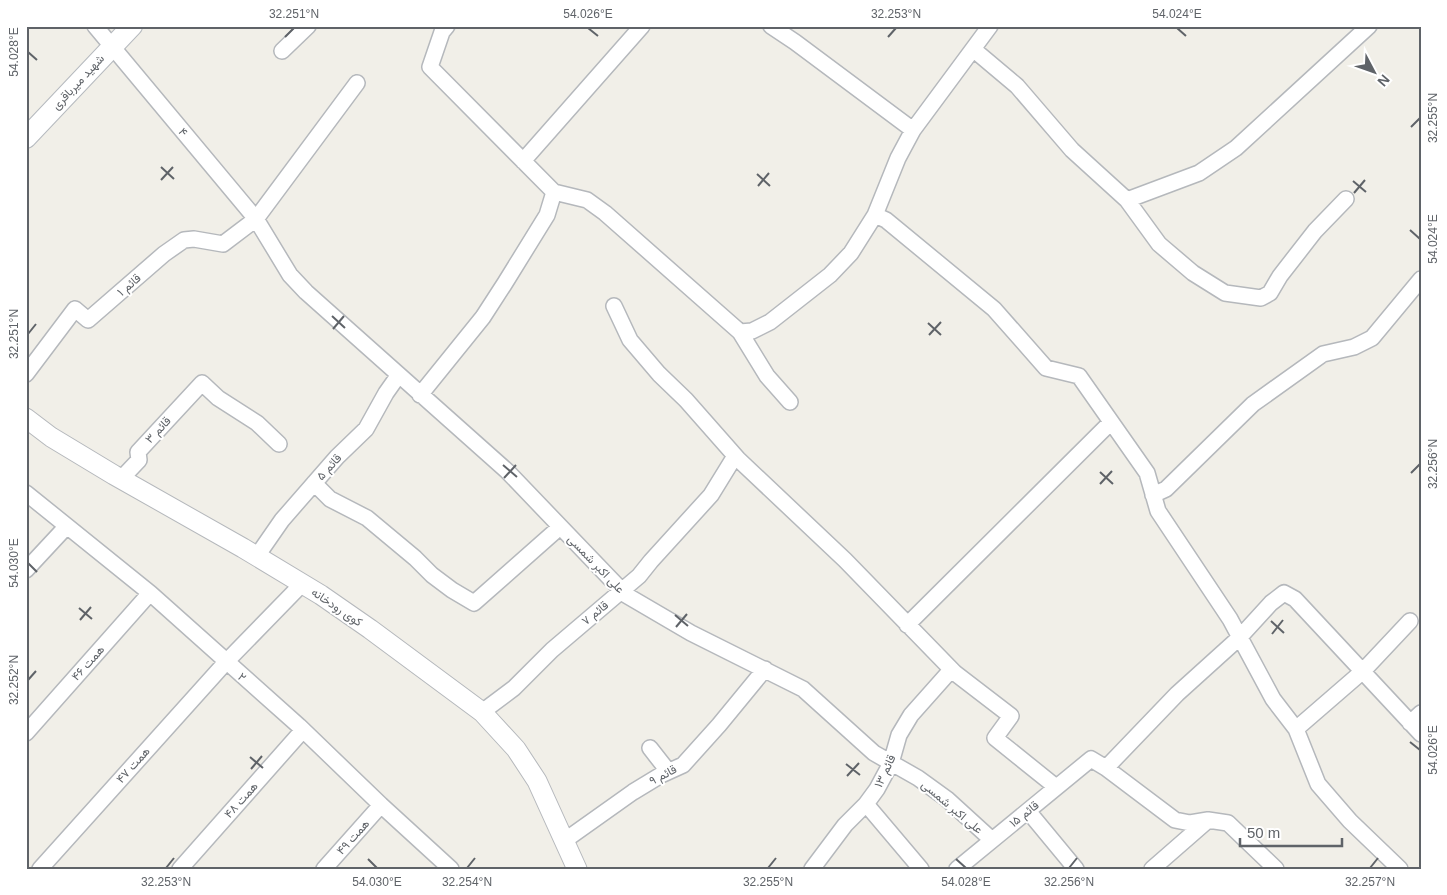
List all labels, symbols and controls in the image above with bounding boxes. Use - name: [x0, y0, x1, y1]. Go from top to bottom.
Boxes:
- text: 32.251°N: [269, 7, 319, 21]
- text: 54.026°E: [563, 7, 613, 21]
- text: 32.253°N: [871, 7, 921, 21]
- text: 54.024°E: [1152, 7, 1202, 21]
- text: 54.028°E: [7, 27, 21, 77]
- north arrow: [1350, 48, 1400, 98]
- street label: شهید میرباقری: [49, 52, 108, 113]
- text: N: [1374, 71, 1393, 90]
- text: 32.255°N: [1426, 93, 1440, 143]
- street label: ۴: [175, 125, 191, 139]
- text: 54.024°E: [1426, 214, 1440, 264]
- street label: قائم ۱: [114, 271, 144, 300]
- text: 32.251°N: [7, 309, 21, 359]
- street label: قائم ۳: [142, 414, 174, 447]
- text: 32.256°N: [1426, 439, 1440, 489]
- street label: قائم ۵: [314, 451, 345, 484]
- street label: علی اکبر شمسی: [564, 532, 627, 597]
- text: 54.030°E: [7, 538, 21, 588]
- street label: کوی رودخانه: [308, 585, 365, 630]
- street label: قائم ۷: [579, 598, 612, 629]
- street label: همت ۴۶: [69, 643, 107, 683]
- text: 32.252°N: [7, 655, 21, 705]
- street label: ۲: [235, 670, 249, 684]
- text: 54.026°E: [1426, 725, 1440, 775]
- street label: همت ۴۷: [113, 744, 153, 786]
- street label: قائم ۱۳: [871, 752, 900, 790]
- street label: قائم ۹: [647, 762, 680, 789]
- street label: علی اکبر شمسی: [918, 777, 985, 837]
- street label: همت ۴۸: [221, 779, 261, 821]
- street label: قائم ۱۵: [1006, 798, 1042, 831]
- scale bar: [1240, 815, 1342, 847]
- street label: همت ۴۹: [334, 817, 372, 857]
- text: 50 m: [1247, 824, 1280, 841]
- text: 32.253°N: [141, 875, 191, 889]
- text: 54.030°E: [352, 875, 402, 889]
- text: 32.254°N: [442, 875, 492, 889]
- text: 32.255°N: [743, 875, 793, 889]
- text: 54.028°E: [941, 875, 991, 889]
- text: 32.256°N: [1044, 875, 1094, 889]
- text: 32.257°N: [1345, 875, 1395, 889]

